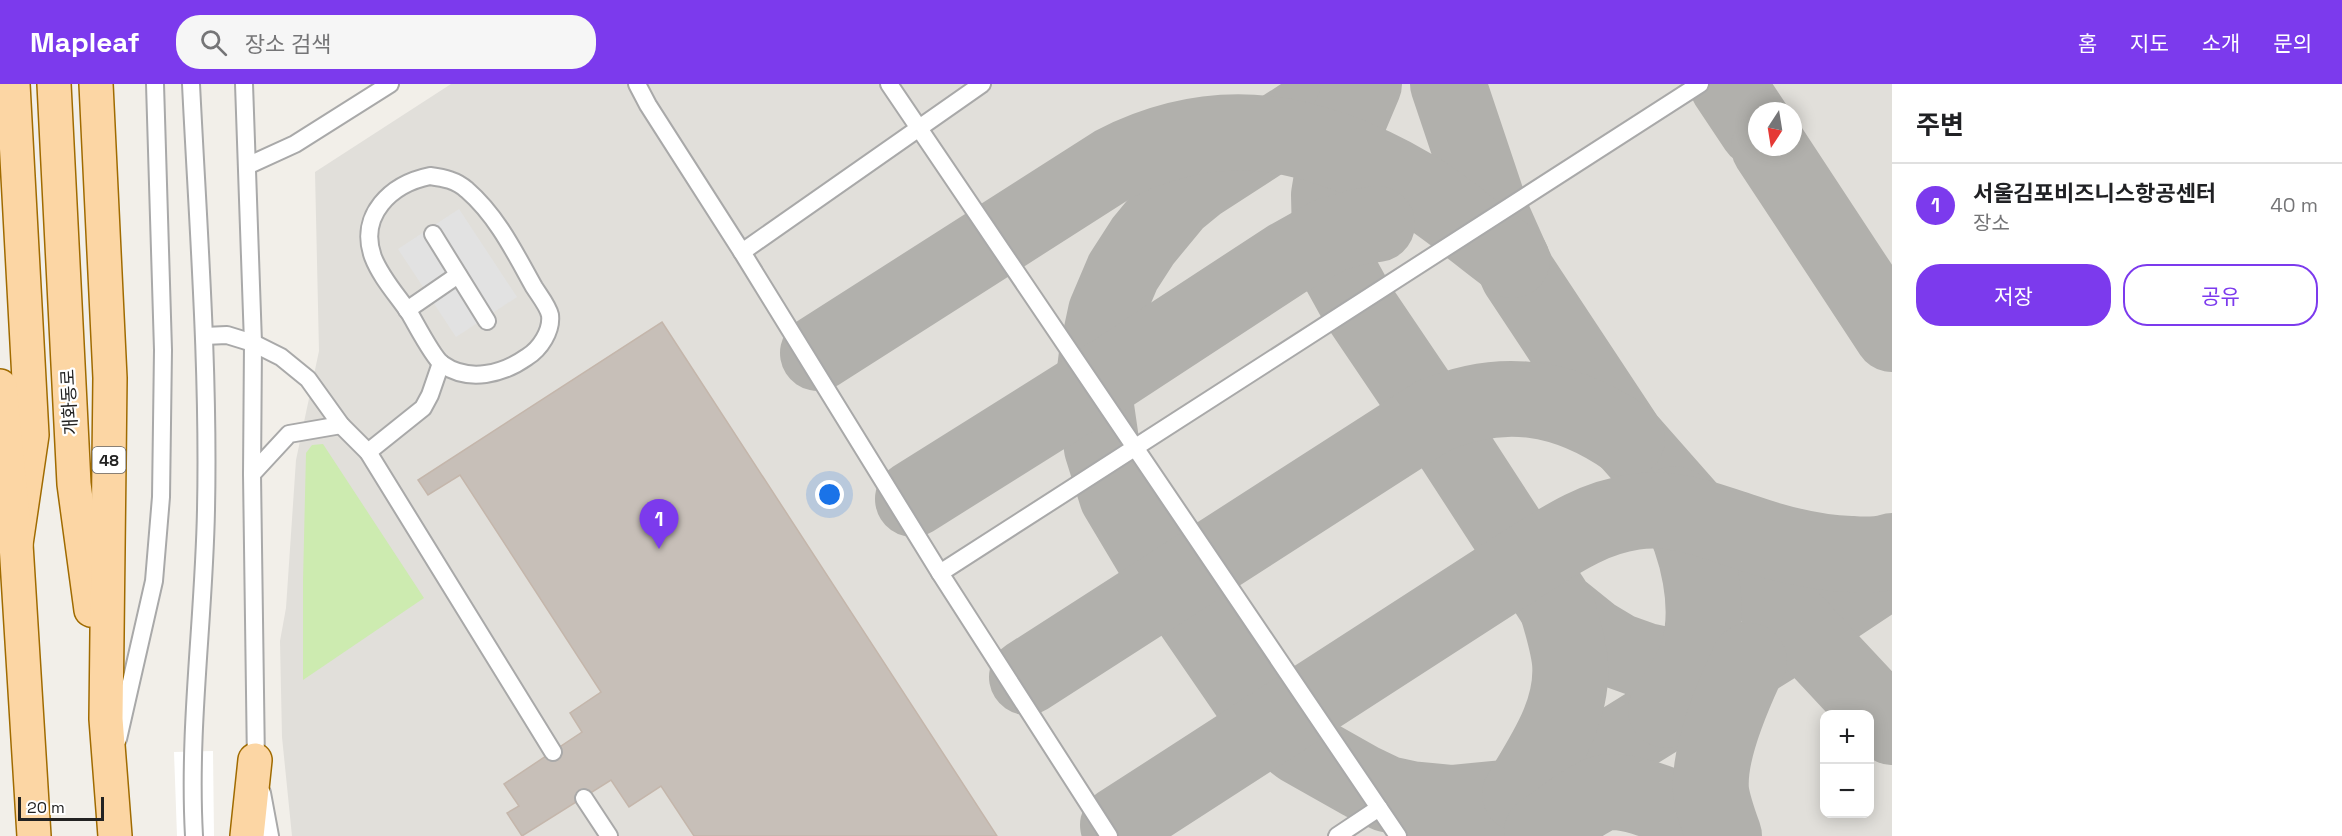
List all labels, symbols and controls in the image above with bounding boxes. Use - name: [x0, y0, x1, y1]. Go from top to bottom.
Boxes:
- search box: [176, 15, 596, 69]
- text: Mapleaf: [30, 24, 140, 60]
- icon: search: [197, 26, 230, 59]
- text: 장소 검색: [245, 30, 331, 58]
- text: 홈: [2078, 30, 2097, 57]
- text: 지도: [2130, 30, 2169, 57]
- text: 소개: [2202, 30, 2240, 57]
- text: 문의: [2273, 30, 2312, 57]
- north arrow: [1748, 102, 1802, 156]
- text: 주변: [1916, 108, 1964, 142]
- text: 서울김포비즈니스항공센터: [1973, 179, 2216, 207]
- text: 1: [1931, 192, 1940, 218]
- text: 40 m: [2270, 192, 2318, 218]
- text: 장소: [1973, 210, 2010, 236]
- button: 저장: [1916, 264, 2111, 326]
- button: 공유: [2123, 264, 2318, 326]
- street label: 개화동로: [56, 368, 82, 436]
- road number: 48: [92, 447, 126, 473]
- your location: [815, 480, 844, 509]
- pin: 1: [640, 500, 678, 549]
- map controls: [1820, 710, 1874, 818]
- button: +: [1820, 710, 1874, 764]
- button: −: [1820, 764, 1874, 818]
- scale bar: [18, 794, 104, 822]
- text: 20 m: [27, 797, 65, 818]

